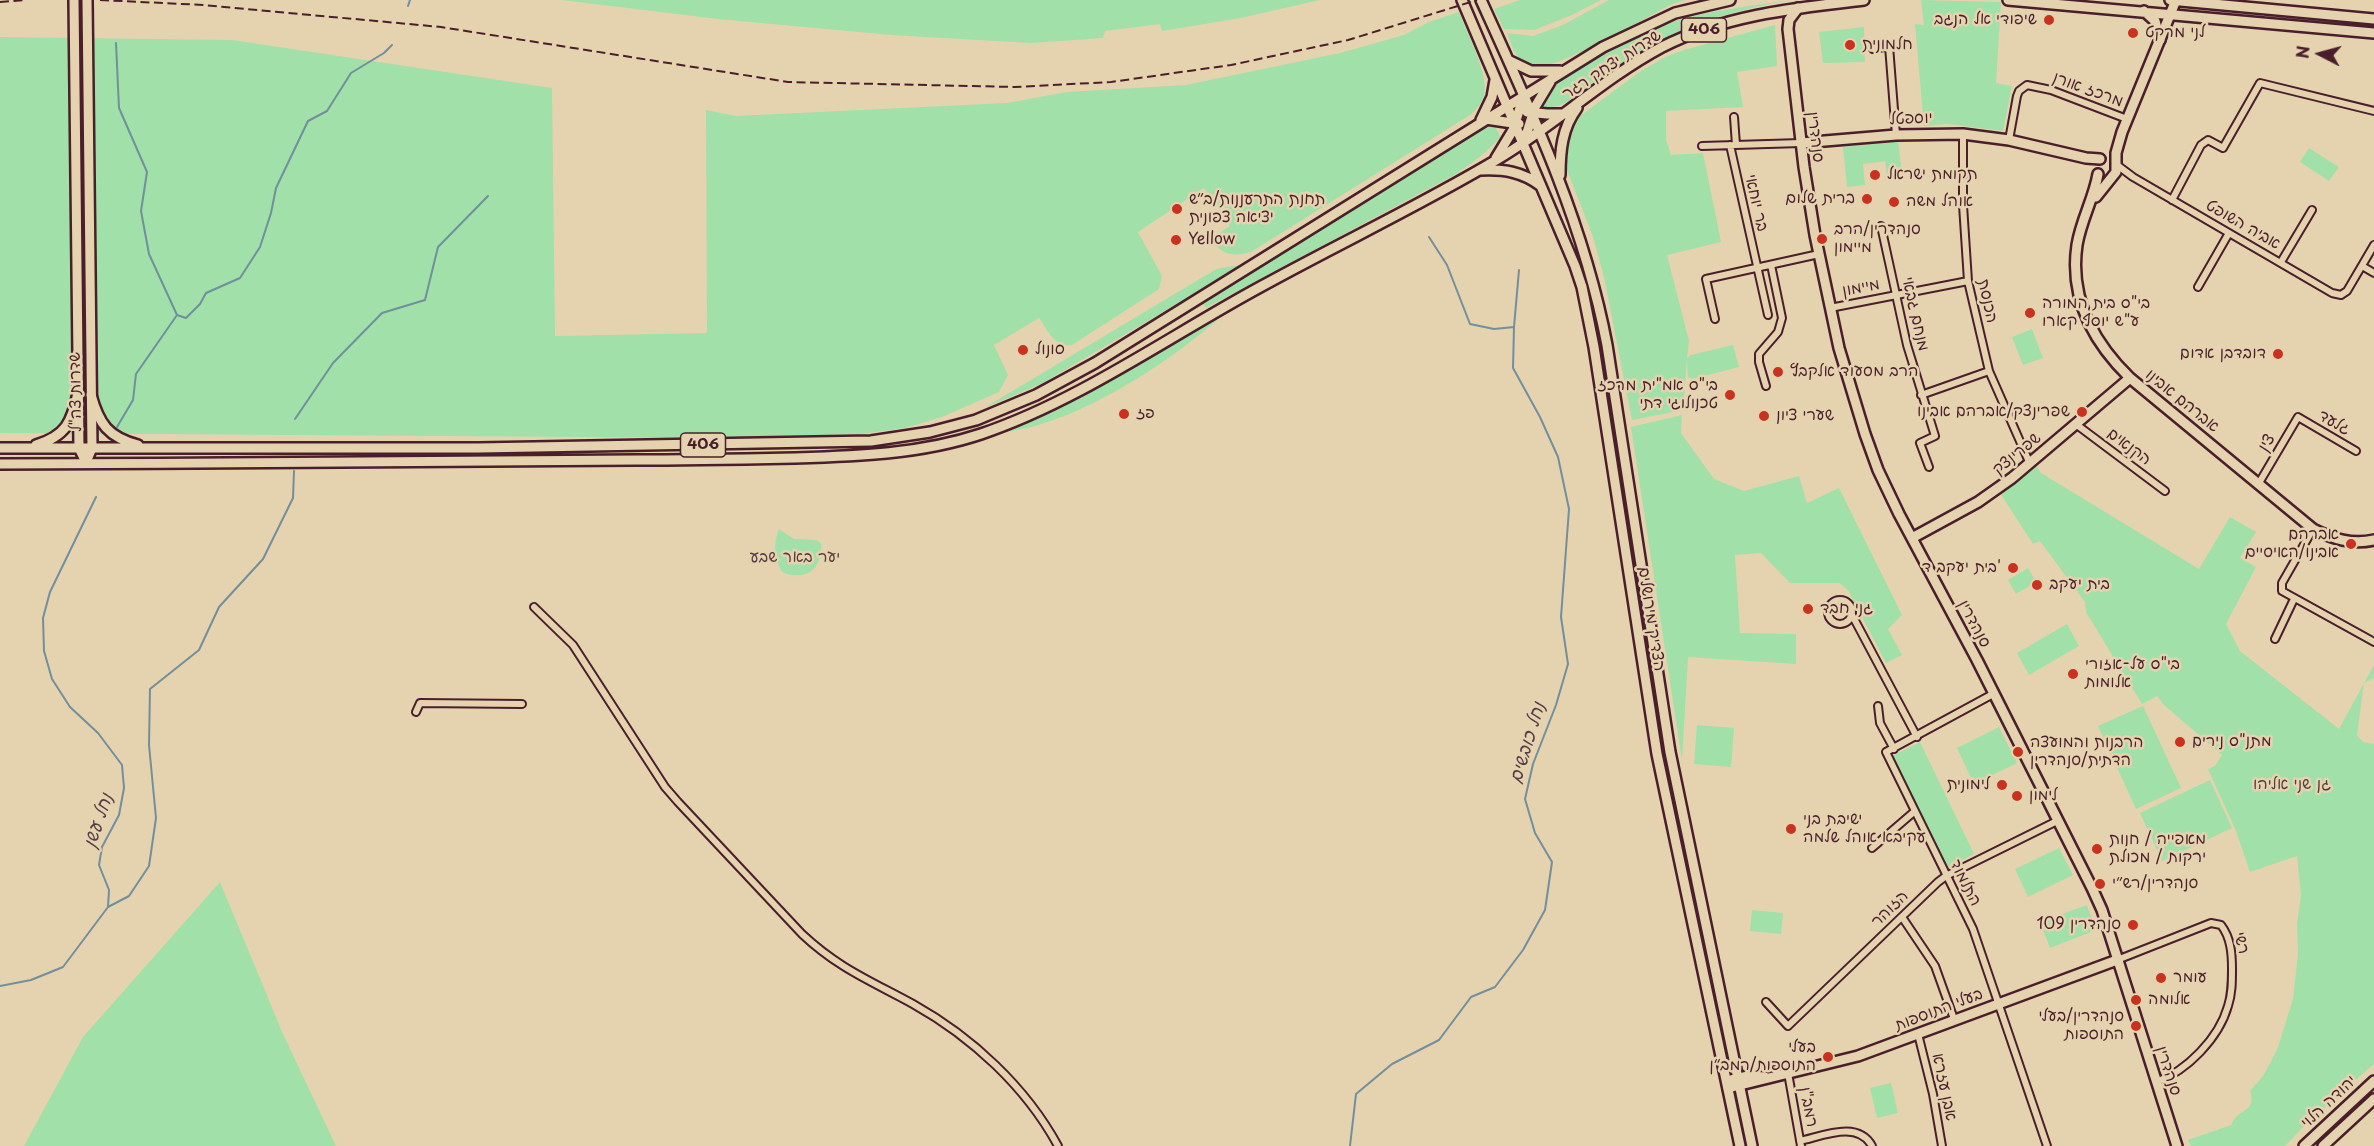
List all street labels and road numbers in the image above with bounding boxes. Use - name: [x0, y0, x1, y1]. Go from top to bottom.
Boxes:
- road number: 406: [1682, 18, 1726, 42]
- street label: שדרות יצחק רגר: [1559, 26, 1665, 104]
- street label: מרכז אורן: [2050, 68, 2126, 112]
- street label: יוספטל: [1889, 109, 1933, 129]
- street label: סנהדרין: [1802, 110, 1828, 164]
- street label: בר יוחאי: [1740, 173, 1772, 233]
- street label: אביה השופט: [2202, 196, 2284, 254]
- street label: מיימון: [1841, 275, 1881, 301]
- street label: מנחם גבאי: [1897, 275, 1933, 353]
- street label: הכנסת: [1973, 277, 2001, 325]
- street label: שדרות צה"ל: [66, 352, 86, 432]
- street label: אברהם אבינו: [2141, 365, 2223, 437]
- street label: גלעד: [2315, 406, 2353, 440]
- street label: הקנאים: [2103, 424, 2155, 470]
- street label: שפרינצק: [1989, 429, 2045, 479]
- street label: צין: [2254, 431, 2280, 455]
- road number: 406: [680, 433, 726, 457]
- street label: הצדיק מירושלים: [1633, 565, 1669, 673]
- street label: סנהדרין: [1954, 597, 1994, 651]
- street label: התלמוד: [1945, 856, 1985, 910]
- street label: הזוהר: [1867, 887, 1913, 931]
- street label: רשי: [2229, 930, 2253, 956]
- street label: בעלי התוספות: [1892, 984, 1986, 1036]
- street label: סנהדרין: [2151, 1044, 2185, 1098]
- street label: אבן עזרא: [1928, 1052, 1960, 1122]
- street label: יהודה הלוי: [2297, 1071, 2361, 1133]
- street label: רמב"ן: [1795, 1085, 1821, 1129]

